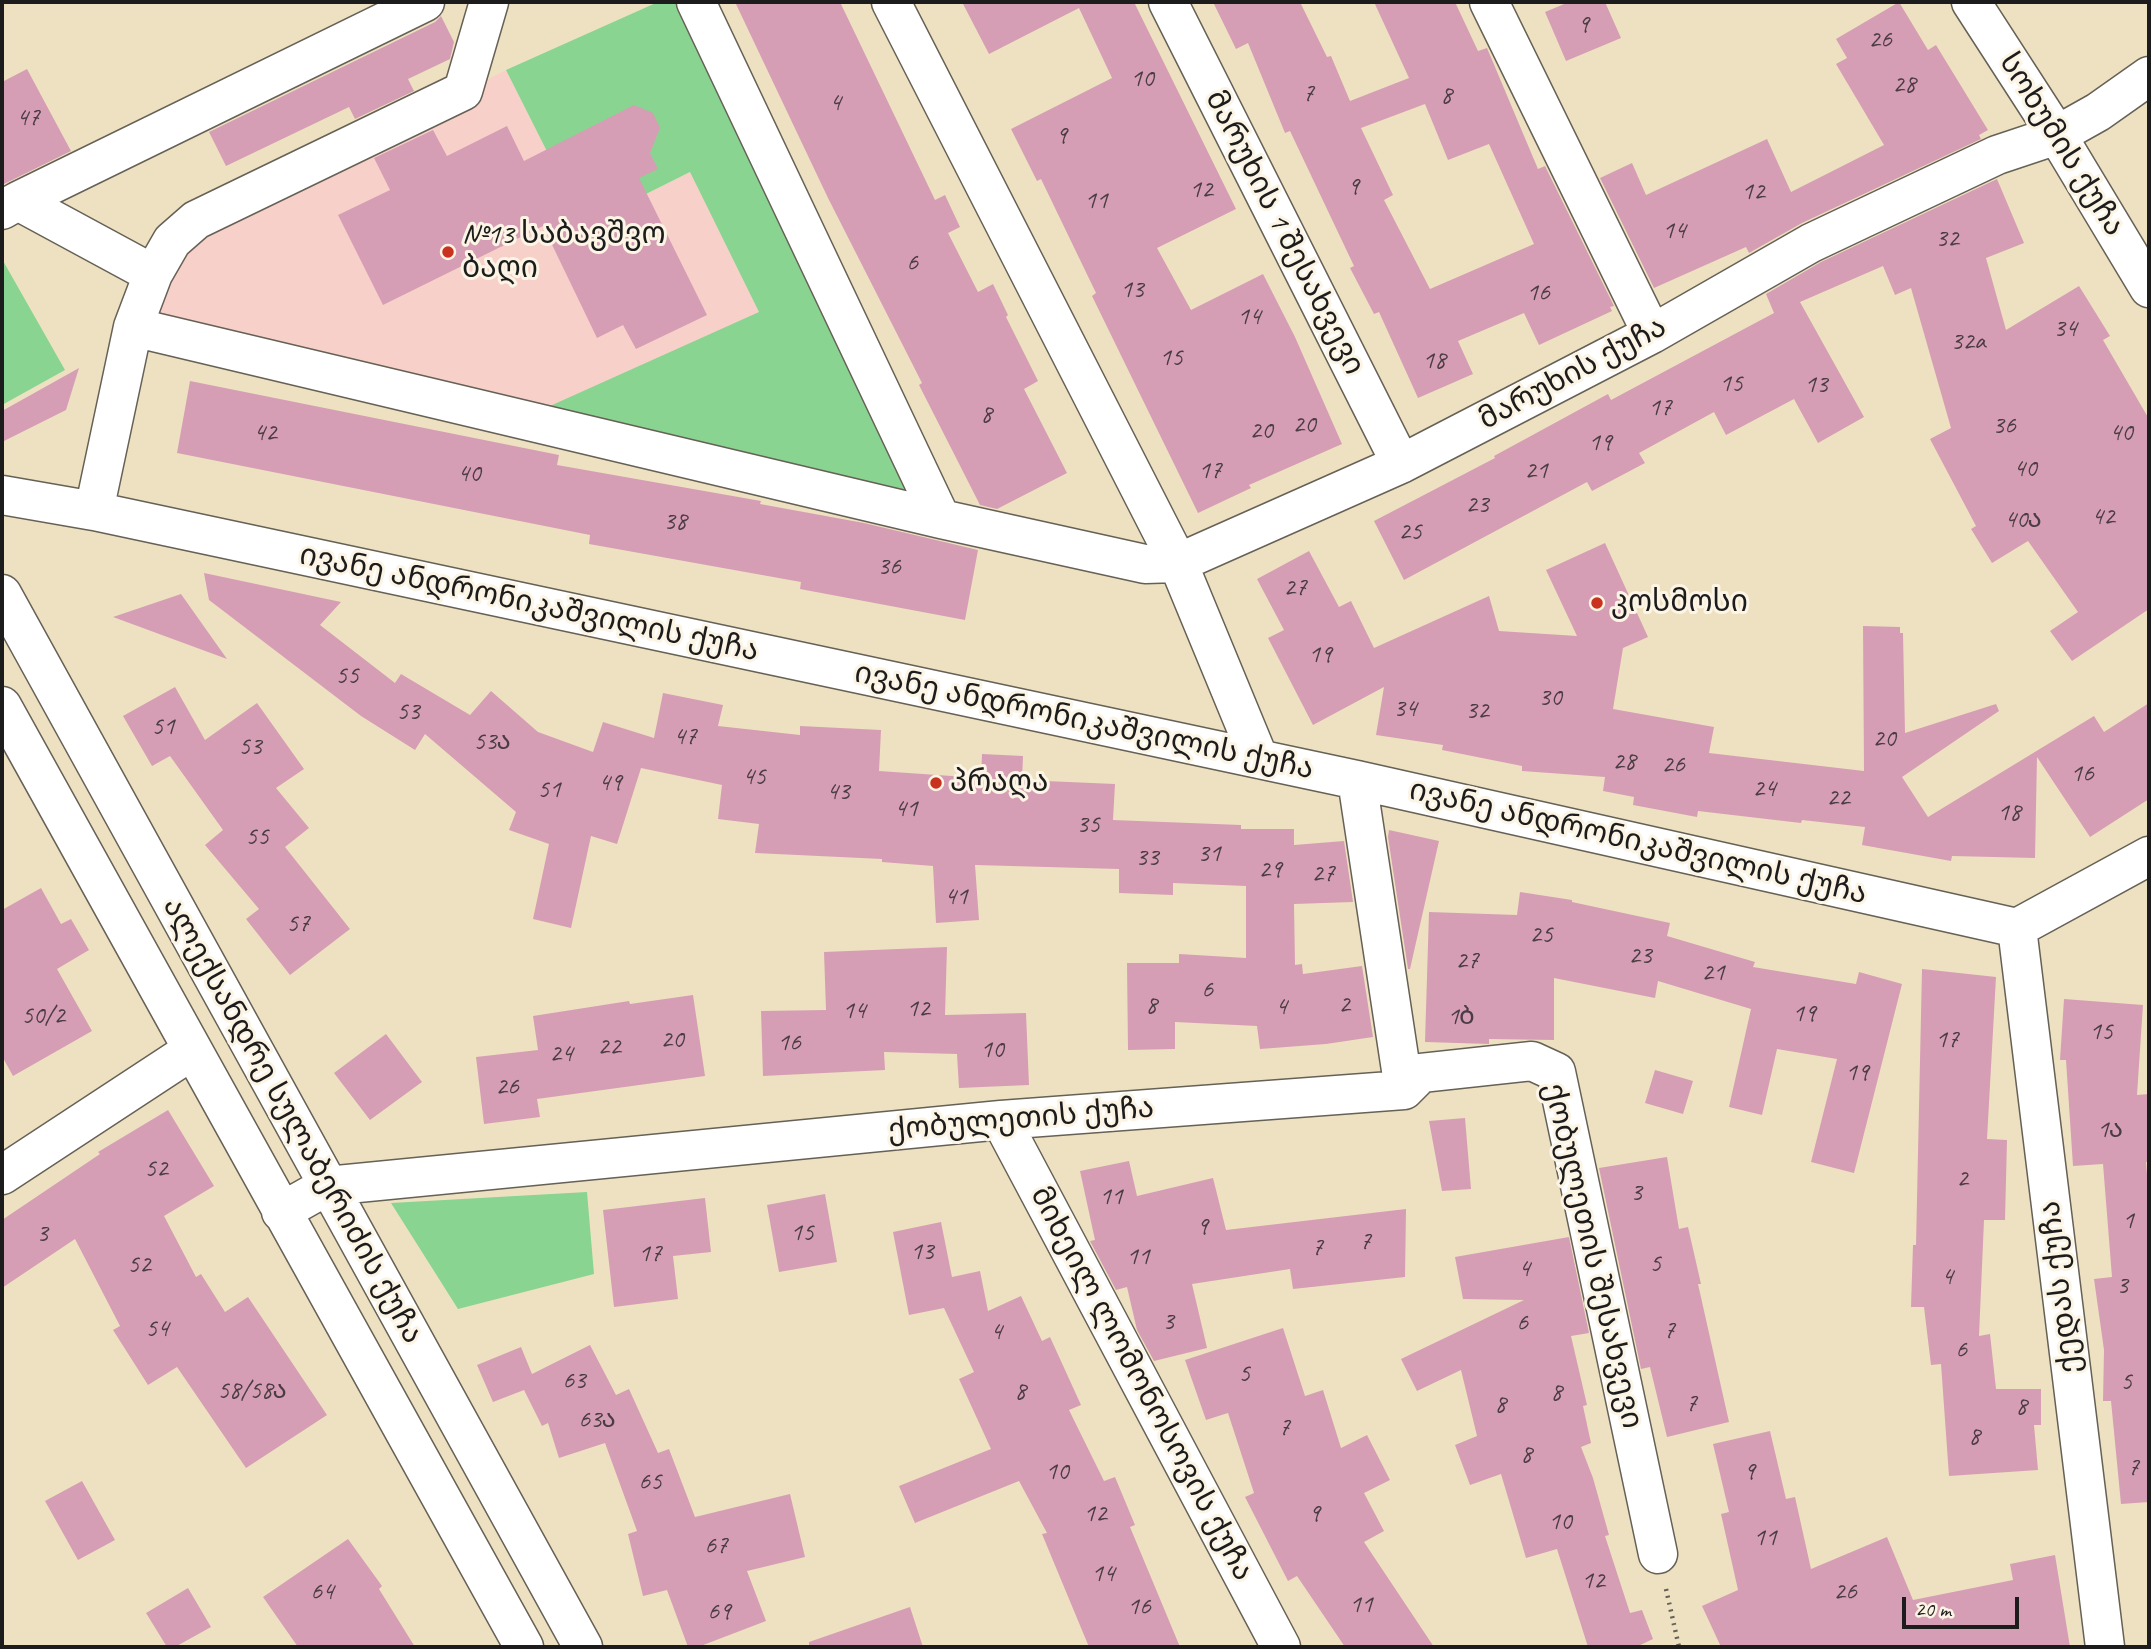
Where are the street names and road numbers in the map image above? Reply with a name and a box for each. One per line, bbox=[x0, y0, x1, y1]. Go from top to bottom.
street label: სოხუმის ქუჩა bbox=[1990, 47, 2132, 243]
street label: მარუხის 1 შესახვევი bbox=[1197, 85, 1371, 381]
street label: მარუხის ქუჩა bbox=[1473, 310, 1673, 438]
street label: ივანე ანდრონიკაშვილის ქუჩა bbox=[296, 538, 762, 670]
street label: ივანე ანდრონიკაშვილის ქუჩა bbox=[851, 656, 1317, 788]
street label: ივანე ანდრონიკაშვილის ქუჩა bbox=[1406, 773, 1870, 913]
street label: ალექსანდრე სულაბერიძის ქუჩა bbox=[154, 892, 430, 1350]
street label: ქობულეთის შესახვევი bbox=[1535, 1080, 1649, 1432]
street label: ქობულეთის ქუჩა bbox=[886, 1090, 1156, 1150]
street label: მიხეილ ლომონოსოვის ქუჩა bbox=[1022, 1181, 1260, 1587]
street label: ქედას ქუჩა bbox=[2033, 1199, 2089, 1375]

